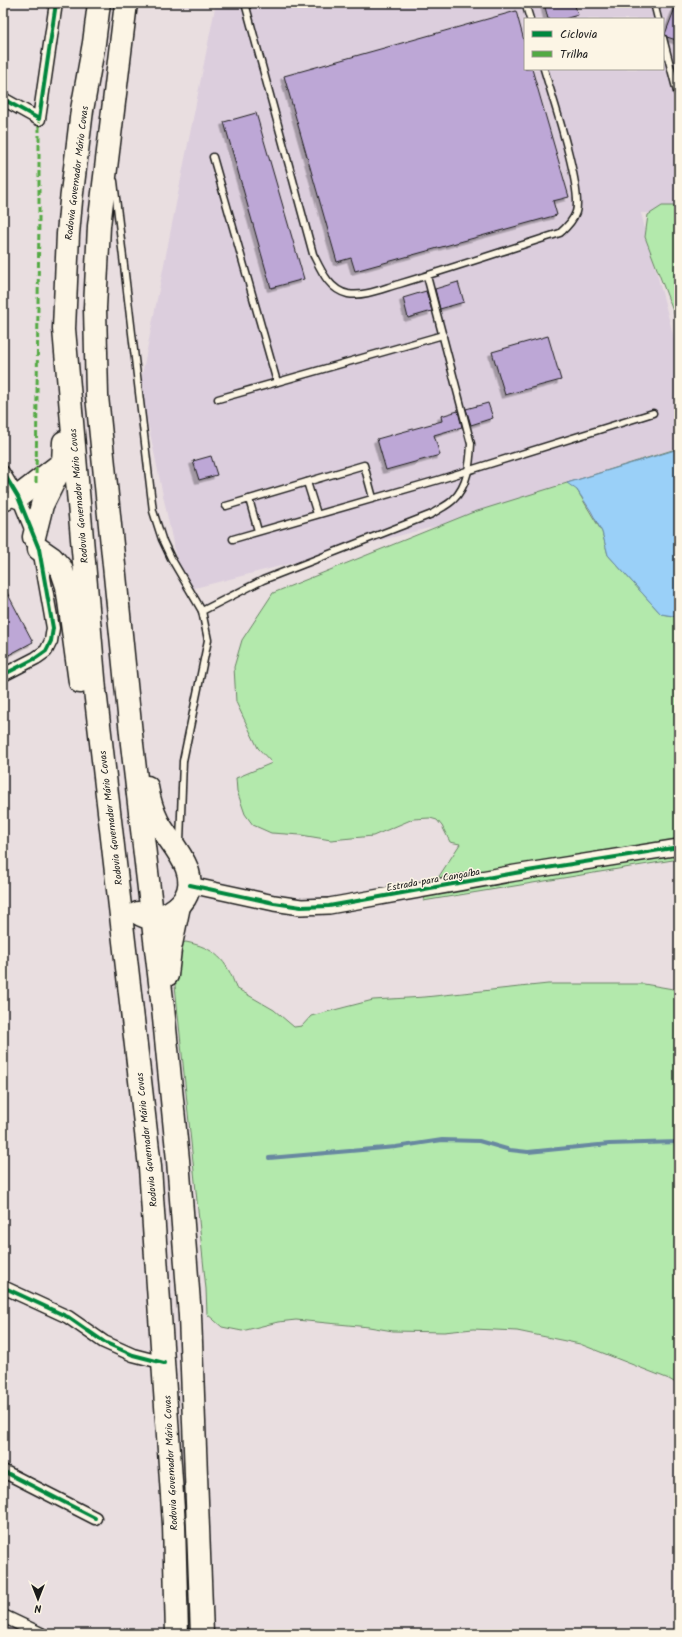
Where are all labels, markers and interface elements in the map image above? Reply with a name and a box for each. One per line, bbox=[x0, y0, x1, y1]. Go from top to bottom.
legend bbox=[524, 18, 664, 70]
text: Ciclovia bbox=[560, 25, 598, 44]
text: Trilha bbox=[560, 45, 589, 64]
street label: Rodovia Governador Mário Covas bbox=[61, 104, 93, 241]
street label: Rodovia Governador Mário Covas bbox=[65, 427, 93, 564]
street label: Rodovia Governador Mário Covas bbox=[95, 749, 127, 886]
street label: Estrada para Cangaíba bbox=[385, 864, 482, 896]
street label: Rodovia Governador Mário Covas bbox=[132, 1071, 162, 1208]
street label: Rodovia Governador Mário Covas bbox=[159, 1394, 183, 1531]
north arrow bbox=[18, 1579, 58, 1619]
text: N bbox=[34, 1599, 41, 1617]

